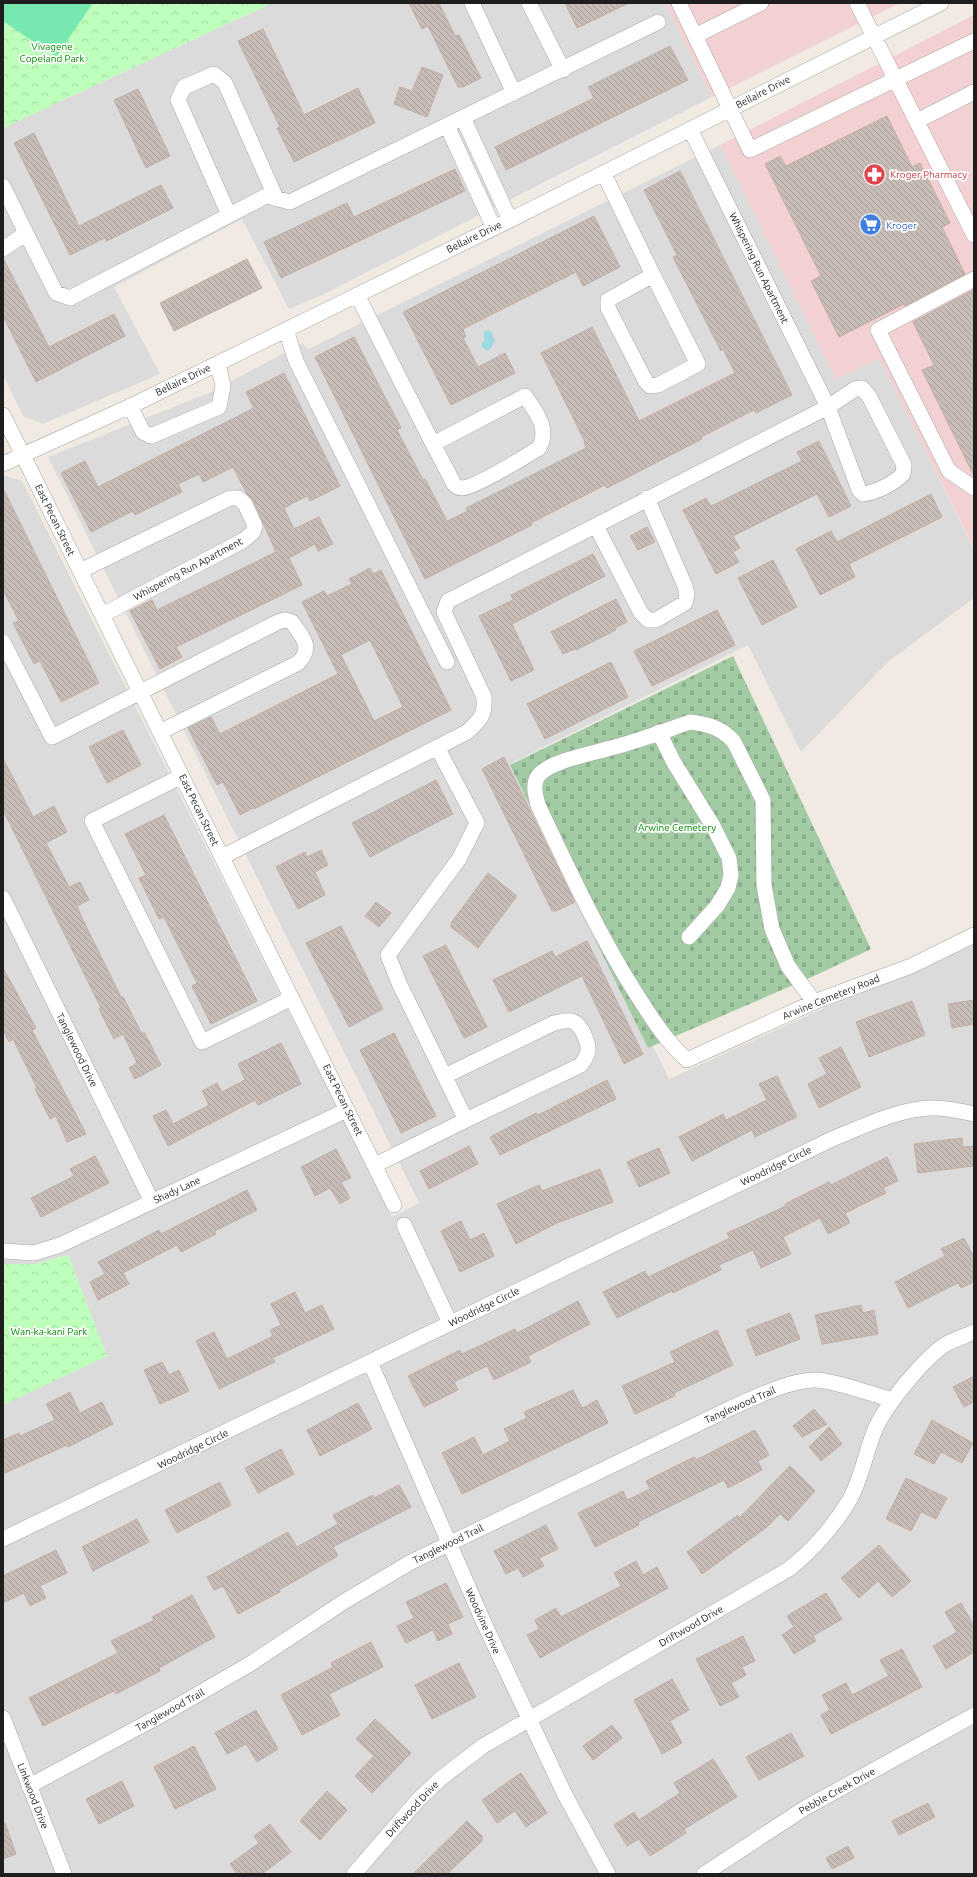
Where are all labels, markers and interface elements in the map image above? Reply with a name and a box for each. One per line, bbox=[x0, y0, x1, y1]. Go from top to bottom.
park label: Vivagene Copeland Park bbox=[20, 41, 84, 64]
street label: Bellaire Drive bbox=[734, 73, 792, 111]
pharmacy icon: Kroger Pharmacy bbox=[861, 161, 887, 187]
place label: Kroger Pharmacy bbox=[890, 169, 967, 180]
street label: Whispering Run Apartment bbox=[727, 211, 791, 325]
supermarket icon: Kroger bbox=[858, 212, 884, 238]
street label: Bellaire Drive bbox=[445, 219, 503, 255]
place label: Kroger bbox=[886, 220, 917, 231]
street label: Bellaire Drive bbox=[154, 362, 212, 398]
street label: East Pecan Street bbox=[33, 482, 77, 558]
street label: Whispering Run Apartment bbox=[132, 535, 245, 602]
street label: East Pecan Street bbox=[177, 772, 221, 848]
park label: Arwine Cemetery bbox=[638, 822, 716, 833]
street label: Arwine Cemetery Road bbox=[781, 972, 881, 1022]
street label: Tanglewood Drive bbox=[54, 1011, 100, 1089]
street label: East Pecan Street bbox=[321, 1062, 365, 1138]
street label: Woodridge Circle bbox=[739, 1144, 813, 1188]
street label: Shady Lane bbox=[152, 1174, 202, 1206]
street label: Woodridge Circle bbox=[447, 1285, 521, 1329]
park label: Wan-ka-kani Park bbox=[11, 1326, 87, 1337]
street label: Tanglewood Trail bbox=[703, 1384, 778, 1426]
street label: Woodridge Circle bbox=[156, 1427, 230, 1471]
street label: Tanglewood Trail bbox=[411, 1522, 485, 1566]
street label: Woodvine Drive bbox=[464, 1586, 502, 1656]
street label: Driftwood Drive bbox=[657, 1603, 725, 1649]
street label: Tanglewood Trail bbox=[134, 1686, 207, 1733]
street label: Linkwood Drive bbox=[15, 1762, 51, 1830]
street label: Pebble Creek Drive bbox=[797, 1765, 877, 1817]
street label: Driftwood Drive bbox=[383, 1779, 441, 1839]

